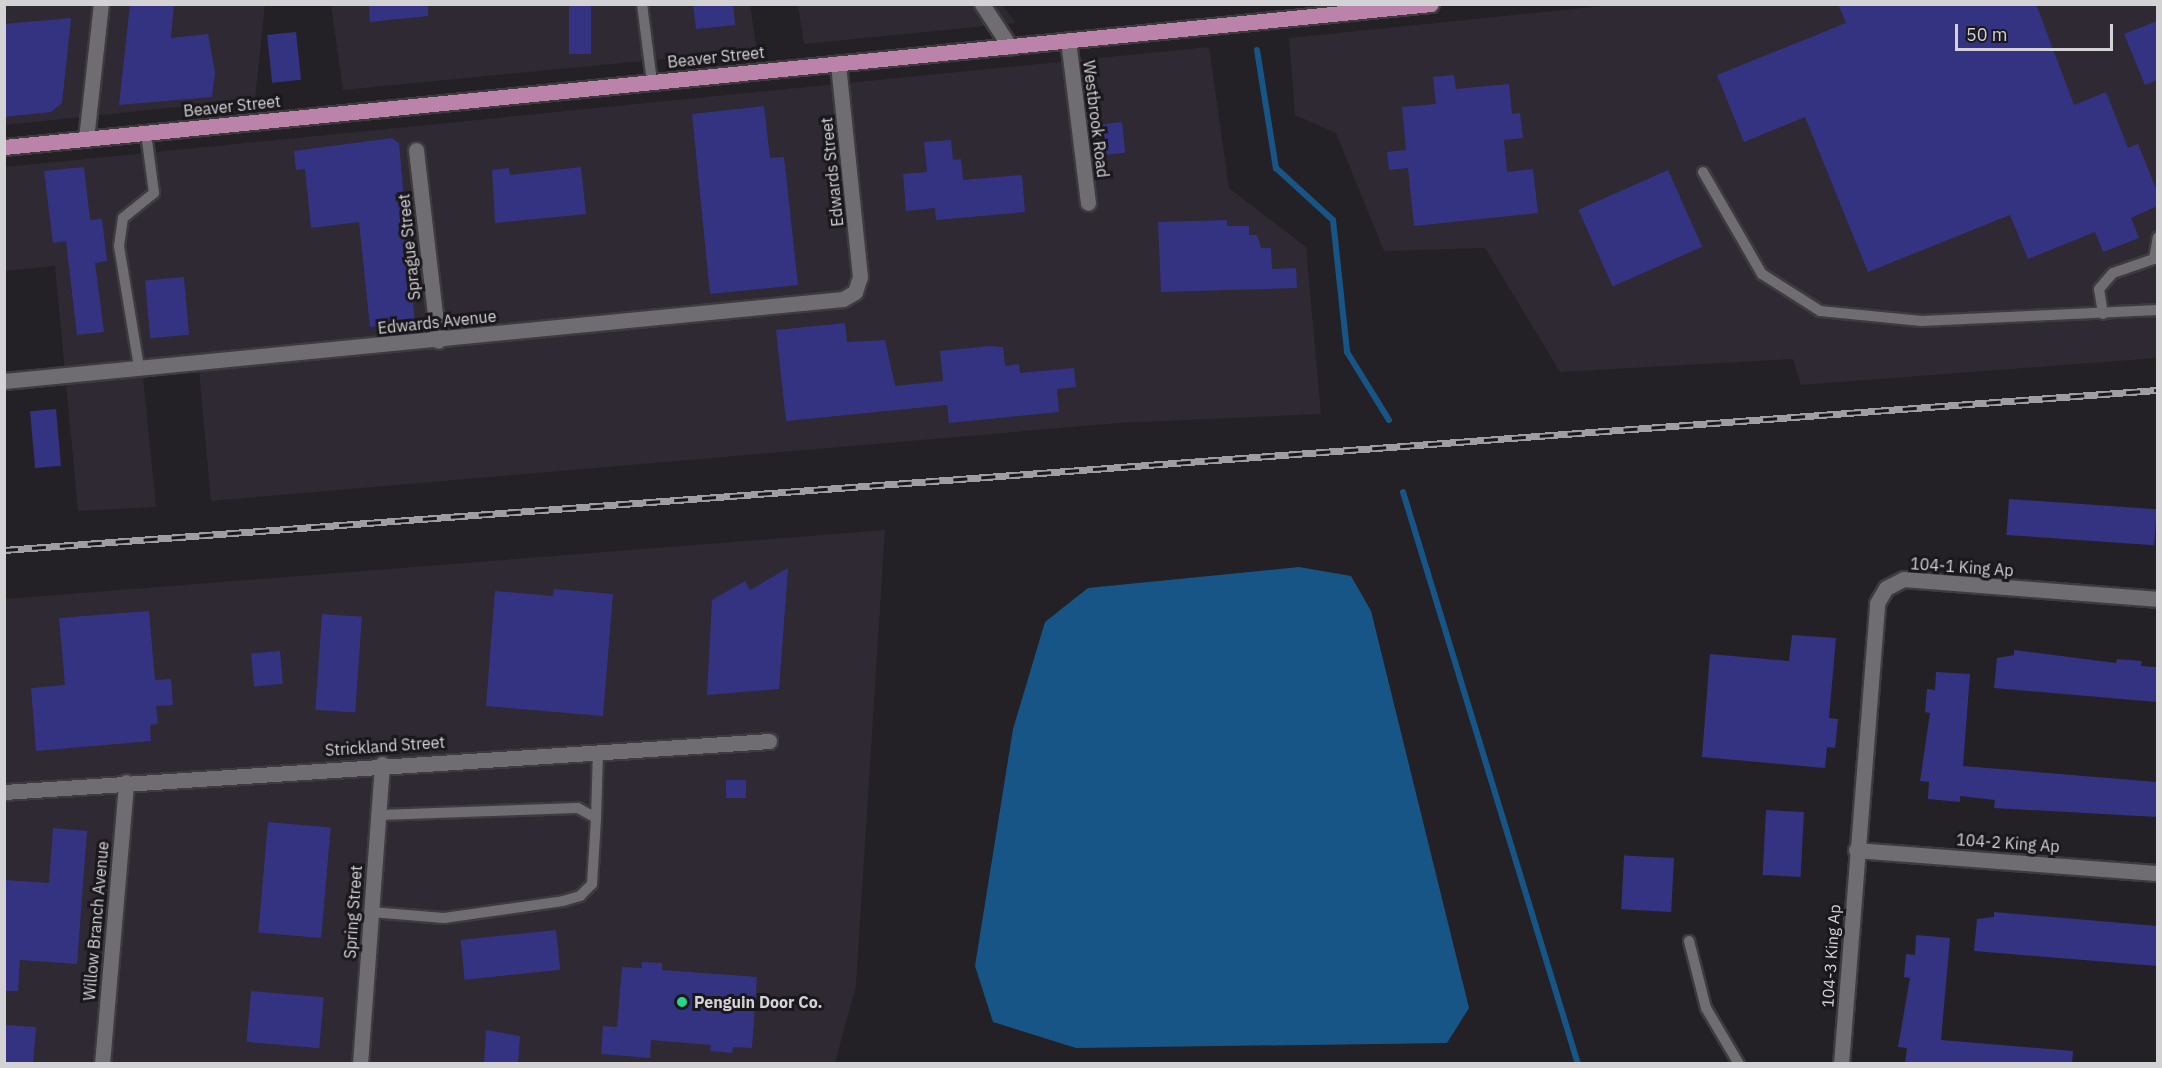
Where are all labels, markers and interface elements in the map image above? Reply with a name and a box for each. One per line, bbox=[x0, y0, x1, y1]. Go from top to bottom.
scale bar bbox=[1958, 12, 2116, 50]
text: 50 m bbox=[1966, 23, 2008, 46]
street label: Beaver Street bbox=[666, 42, 766, 72]
street label: Westbrook Road bbox=[1079, 59, 1113, 179]
street label: Beaver Street bbox=[182, 91, 282, 121]
street label: Edwards Street bbox=[817, 116, 847, 228]
street label: Sprague Street bbox=[394, 193, 424, 301]
street label: Edwards Avenue bbox=[377, 306, 497, 338]
street label: 104-1 King Ap bbox=[1910, 554, 2014, 580]
street label: Strickland Street bbox=[324, 732, 446, 760]
street label: 104-2 King Ap bbox=[1956, 830, 2060, 856]
street label: Willow Branch Avenue bbox=[79, 840, 113, 1002]
street label: Spring Street bbox=[340, 865, 366, 959]
street label: 104-3 King Ap bbox=[1818, 904, 1844, 1008]
place label: Penguin Door Co. bbox=[694, 992, 822, 1012]
marker: Penguin Door Co. bbox=[675, 995, 689, 1009]

